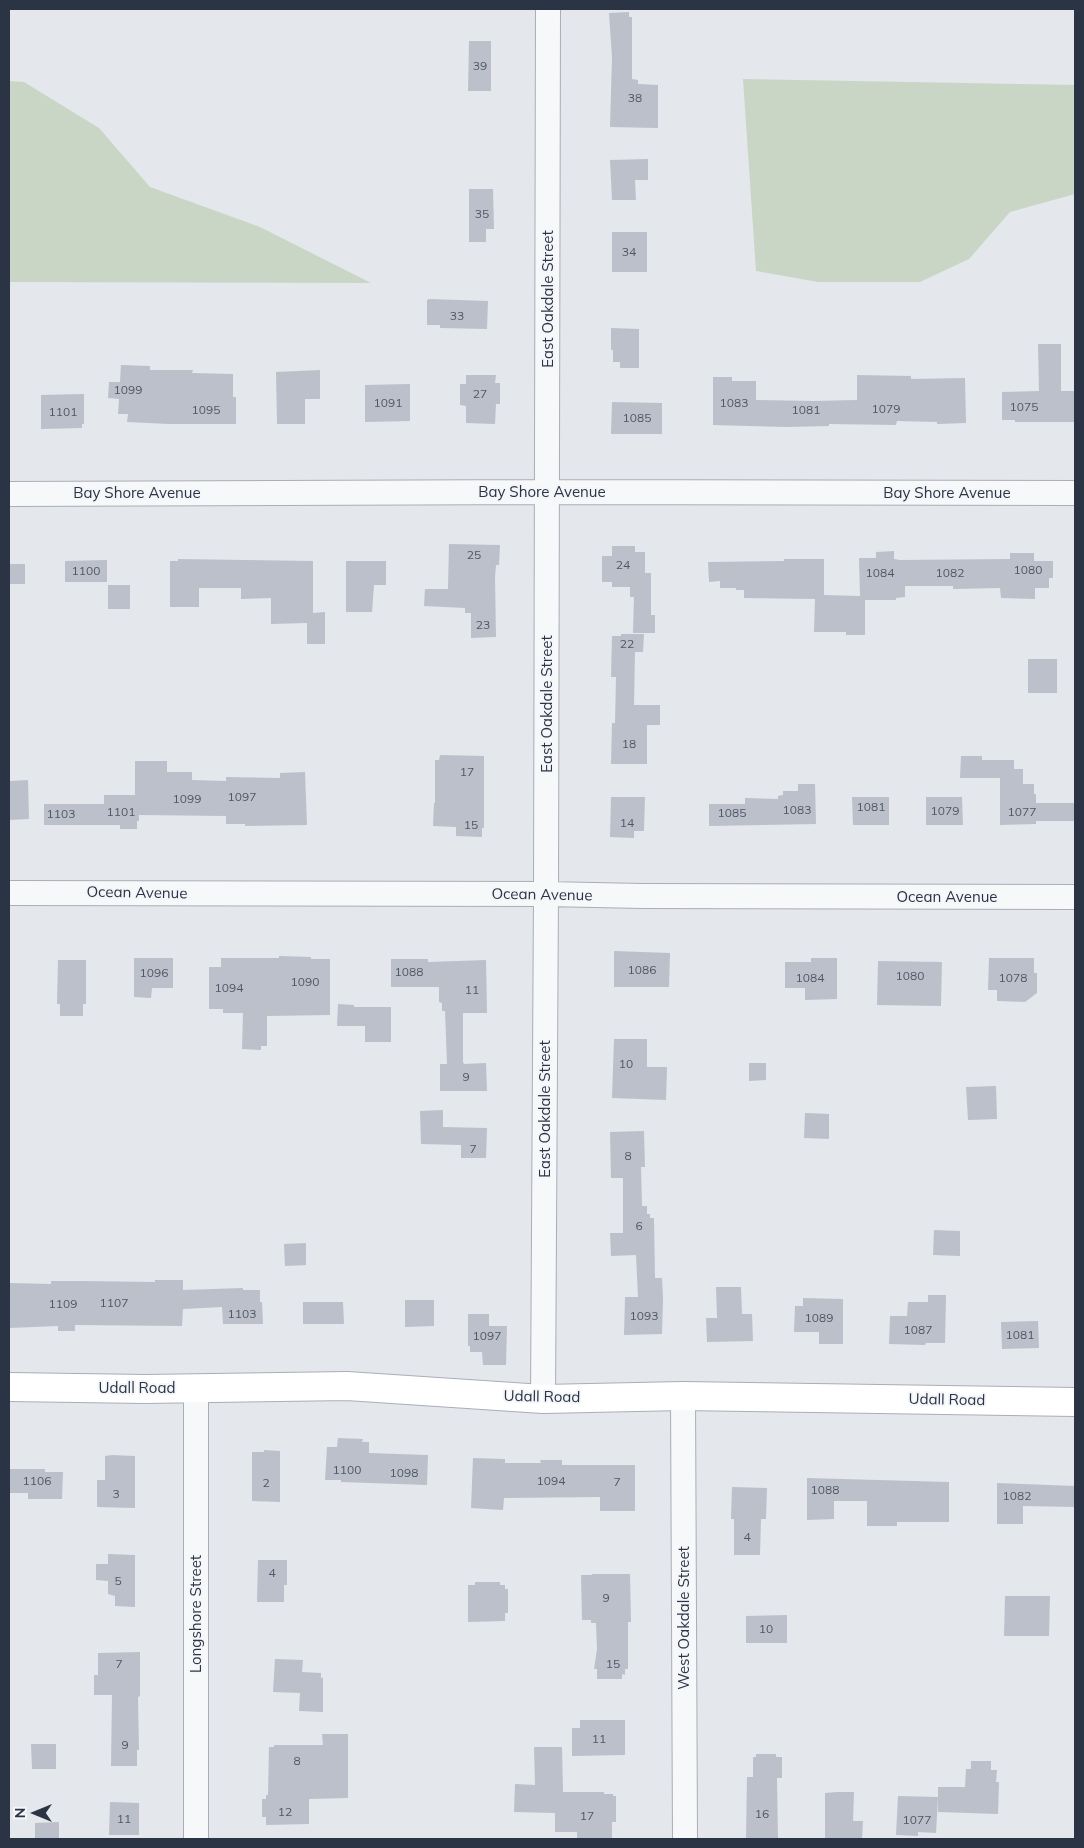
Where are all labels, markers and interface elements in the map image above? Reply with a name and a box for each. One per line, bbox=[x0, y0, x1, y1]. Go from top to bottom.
house number: 39 bbox=[473, 59, 487, 73]
house number: 38 bbox=[628, 91, 642, 105]
house number: 35 bbox=[475, 207, 489, 221]
street label: East Oakdale Street bbox=[539, 230, 557, 368]
house number: 34 bbox=[622, 245, 636, 259]
house number: 33 bbox=[450, 309, 464, 323]
house number: 1099 bbox=[114, 383, 142, 397]
house number: 27 bbox=[473, 387, 487, 401]
house number: 1091 bbox=[374, 396, 402, 410]
house number: 1083 bbox=[720, 396, 748, 410]
house number: 1075 bbox=[1010, 400, 1038, 414]
house number: 1079 bbox=[872, 402, 900, 416]
house number: 1095 bbox=[192, 403, 220, 417]
house number: 1081 bbox=[792, 403, 820, 417]
house number: 1101 bbox=[49, 405, 77, 419]
house number: 1085 bbox=[623, 411, 651, 425]
street label: Bay Shore Avenue bbox=[478, 483, 606, 501]
street label: Bay Shore Avenue bbox=[73, 484, 201, 502]
street label: Bay Shore Avenue bbox=[883, 484, 1011, 502]
house number: 25 bbox=[467, 548, 481, 562]
house number: 24 bbox=[616, 558, 630, 572]
house number: 1080 bbox=[1014, 563, 1042, 577]
house number: 1100 bbox=[72, 564, 100, 578]
house number: 1084 bbox=[866, 566, 894, 580]
house number: 1082 bbox=[936, 566, 964, 580]
house number: 23 bbox=[476, 618, 490, 632]
street label: East Oakdale Street bbox=[538, 635, 556, 773]
house number: 22 bbox=[620, 637, 634, 651]
house number: 18 bbox=[622, 737, 636, 751]
house number: 17 bbox=[460, 765, 474, 779]
house number: 1097 bbox=[228, 790, 256, 804]
house number: 1099 bbox=[173, 792, 201, 806]
house number: 1081 bbox=[857, 800, 885, 814]
house number: 1083 bbox=[783, 803, 811, 817]
house number: 1079 bbox=[931, 804, 959, 818]
house number: 1101 bbox=[107, 805, 135, 819]
house number: 1077 bbox=[1008, 805, 1036, 819]
house number: 1085 bbox=[718, 806, 746, 820]
house number: 1103 bbox=[47, 807, 75, 821]
house number: 14 bbox=[620, 816, 634, 830]
house number: 15 bbox=[464, 818, 478, 832]
street label: Ocean Avenue bbox=[86, 883, 188, 903]
street label: Ocean Avenue bbox=[491, 885, 593, 905]
street label: Ocean Avenue bbox=[897, 888, 997, 906]
house number: 1086 bbox=[628, 963, 656, 977]
house number: 1088 bbox=[395, 965, 423, 979]
house number: 1096 bbox=[140, 966, 168, 980]
house number: 1080 bbox=[896, 969, 924, 983]
house number: 1084 bbox=[796, 971, 824, 985]
house number: 1078 bbox=[999, 971, 1027, 985]
house number: 1090 bbox=[291, 975, 319, 989]
house number: 1094 bbox=[215, 981, 243, 995]
house number: 11 bbox=[465, 983, 479, 997]
street label: East Oakdale Street bbox=[536, 1040, 554, 1178]
house number: 10 bbox=[619, 1057, 633, 1071]
house number: 9 bbox=[462, 1070, 470, 1084]
house number: 7 bbox=[469, 1142, 477, 1156]
house number: 8 bbox=[624, 1149, 632, 1163]
house number: 6 bbox=[635, 1219, 643, 1233]
house number: 1107 bbox=[100, 1296, 128, 1310]
house number: 1109 bbox=[49, 1297, 77, 1311]
house number: 1103 bbox=[228, 1307, 256, 1321]
house number: 1093 bbox=[630, 1309, 658, 1323]
house number: 1089 bbox=[805, 1311, 833, 1325]
house number: 1087 bbox=[904, 1323, 932, 1337]
house number: 1081 bbox=[1006, 1328, 1034, 1342]
house number: 1097 bbox=[473, 1329, 501, 1343]
street label: Udall Road bbox=[99, 1379, 175, 1397]
street label: Udall Road bbox=[503, 1387, 581, 1407]
street label: Udall Road bbox=[908, 1390, 986, 1410]
house number: 1100 bbox=[333, 1463, 361, 1477]
house number: 1098 bbox=[390, 1466, 418, 1480]
house number: 1106 bbox=[23, 1474, 51, 1488]
house number: 1094 bbox=[537, 1474, 565, 1488]
house number: 7 bbox=[613, 1475, 621, 1489]
house number: 2 bbox=[262, 1476, 270, 1490]
house number: 1088 bbox=[811, 1483, 839, 1497]
house number: 3 bbox=[112, 1487, 120, 1501]
house number: 1082 bbox=[1003, 1489, 1031, 1503]
house number: 4 bbox=[743, 1530, 751, 1544]
street label: West Oakdale Street bbox=[675, 1546, 693, 1690]
street label: Longshore Street bbox=[187, 1555, 205, 1673]
house number: 4 bbox=[268, 1566, 276, 1580]
house number: 5 bbox=[114, 1574, 122, 1588]
house number: 9 bbox=[602, 1591, 610, 1605]
house number: 10 bbox=[759, 1622, 773, 1636]
house number: 7 bbox=[115, 1657, 123, 1671]
house number: 15 bbox=[606, 1657, 620, 1671]
house number: 11 bbox=[592, 1732, 606, 1746]
house number: 9 bbox=[121, 1738, 129, 1752]
house number: 8 bbox=[293, 1754, 301, 1768]
north arrow bbox=[10, 1788, 60, 1838]
house number: 12 bbox=[278, 1805, 292, 1819]
house number: 16 bbox=[755, 1807, 769, 1821]
text: N bbox=[11, 1808, 29, 1818]
house number: 17 bbox=[580, 1809, 594, 1823]
house number: 11 bbox=[117, 1812, 131, 1826]
house number: 1077 bbox=[903, 1813, 931, 1827]

